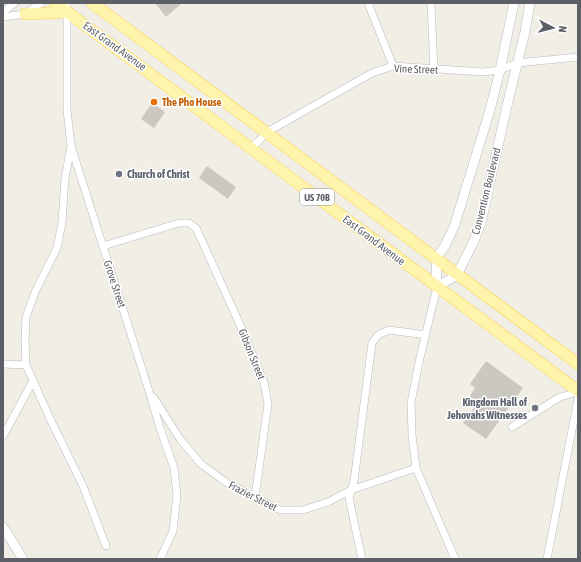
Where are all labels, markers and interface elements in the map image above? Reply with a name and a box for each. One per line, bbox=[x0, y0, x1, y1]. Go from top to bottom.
north arrow bbox=[533, 8, 573, 48]
street label: East Grand Avenue bbox=[81, 19, 149, 73]
text: N bbox=[557, 25, 569, 33]
street label: Vine Street bbox=[394, 62, 438, 76]
place label: The Pho House bbox=[162, 96, 222, 108]
marker: The Pho House bbox=[149, 97, 159, 107]
street label: Convention Boulevard bbox=[469, 146, 503, 236]
place label: Church of Christ bbox=[127, 168, 190, 180]
marker: Church of Christ bbox=[114, 169, 124, 179]
road number: US 70B bbox=[300, 189, 334, 205]
street label: East Grand Avenue bbox=[341, 213, 407, 267]
street label: Grove Street bbox=[102, 259, 128, 309]
street label: Gibson Street bbox=[236, 327, 268, 381]
place label: Kingdom Hall of Jehovahs Witnesses bbox=[446, 396, 528, 421]
marker: Kingdom Hall of Jehovahs Witnesses bbox=[530, 403, 540, 413]
street label: Frazier Street bbox=[227, 479, 279, 513]

